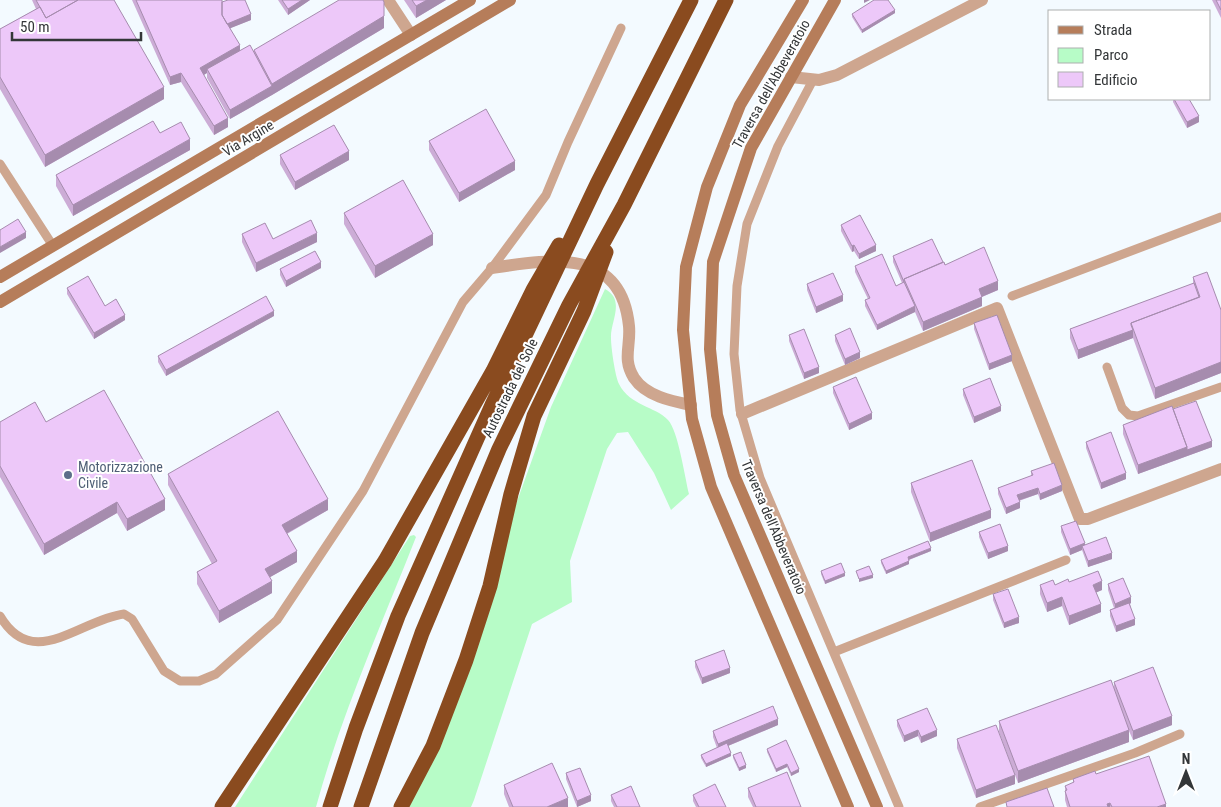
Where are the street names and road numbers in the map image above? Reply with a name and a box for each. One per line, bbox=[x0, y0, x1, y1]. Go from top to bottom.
street label: Traversa dell'Abbeveratoio bbox=[729, 17, 813, 151]
street label: Via Argine bbox=[220, 116, 277, 159]
street label: Autostrada del Sole bbox=[479, 336, 541, 440]
street label: Traversa dell'Abbeveratoio bbox=[738, 457, 810, 597]

